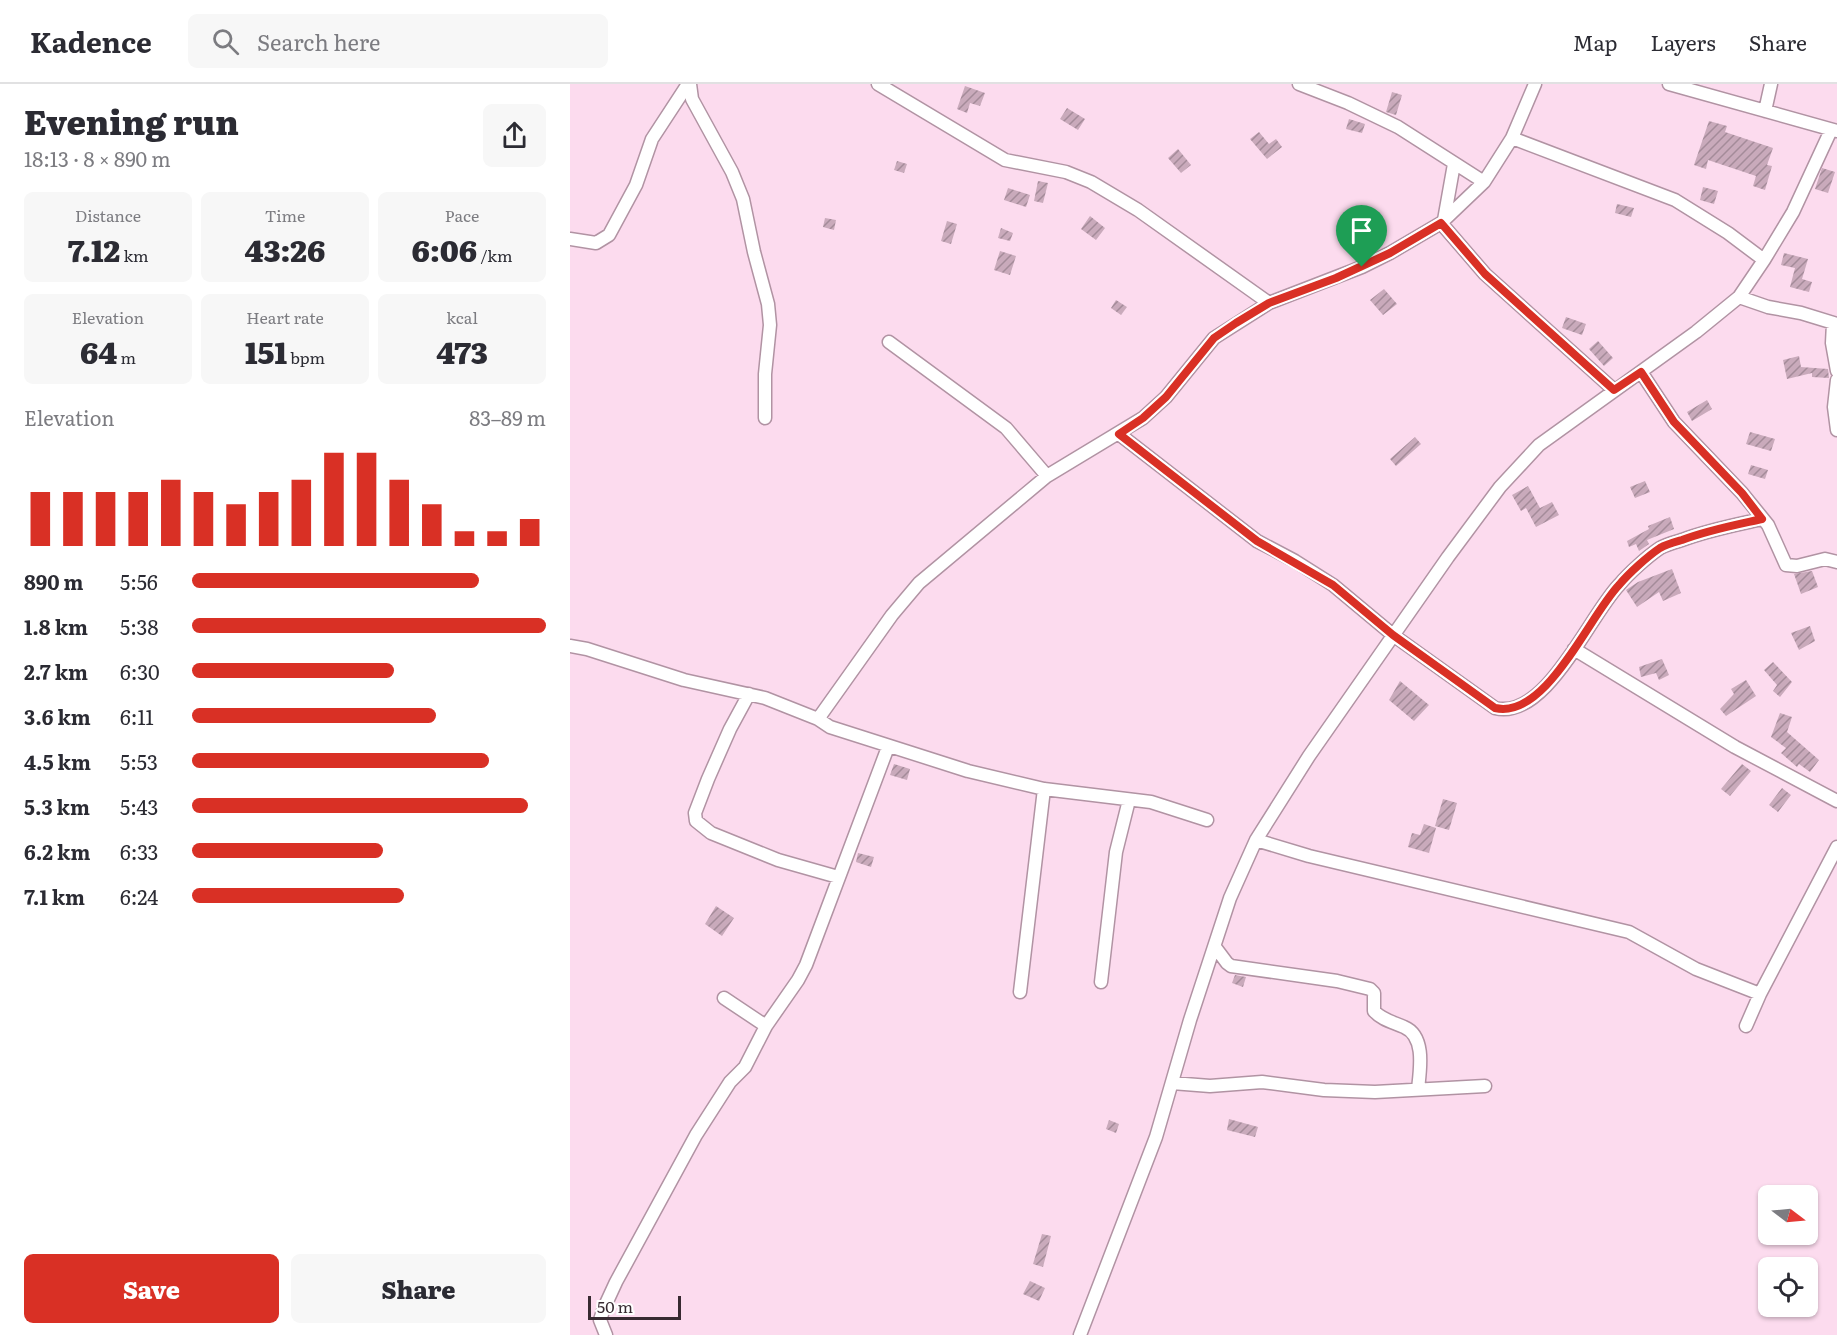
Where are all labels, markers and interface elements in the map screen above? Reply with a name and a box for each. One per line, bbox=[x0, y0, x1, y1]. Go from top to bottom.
search box bbox=[188, 14, 608, 68]
text: Kadence bbox=[30, 20, 152, 62]
icon: search bbox=[209, 25, 242, 58]
text: Search here bbox=[257, 25, 380, 58]
text: Map bbox=[1573, 26, 1618, 57]
text: Layers bbox=[1651, 26, 1716, 57]
text: Share bbox=[1749, 26, 1807, 57]
text: Evening run bbox=[24, 96, 239, 145]
button: share bbox=[483, 104, 546, 167]
text: 18:13 · 8 × 890 m bbox=[24, 143, 171, 173]
text: Distance bbox=[75, 203, 141, 227]
text: Time bbox=[265, 203, 305, 227]
text: Pace bbox=[445, 203, 479, 227]
pin bbox=[1336, 205, 1387, 267]
icon: arrive bbox=[1345, 214, 1378, 247]
text: 7.12 bbox=[67, 227, 120, 271]
text: 43:26 bbox=[245, 227, 325, 271]
text: 6:06 bbox=[412, 227, 477, 271]
text: km bbox=[120, 243, 149, 267]
text: /km bbox=[477, 243, 512, 267]
text: Elevation bbox=[72, 305, 144, 329]
text: Heart rate bbox=[246, 305, 324, 329]
text: kcal bbox=[446, 305, 478, 329]
text: 64 bbox=[80, 329, 117, 373]
text: 151 bbox=[245, 329, 287, 373]
text: 473 bbox=[436, 329, 488, 373]
text: m bbox=[117, 345, 136, 369]
text: bpm bbox=[287, 345, 325, 369]
text: Elevation bbox=[24, 402, 114, 432]
text: 83–89 m bbox=[469, 402, 546, 432]
text: 890 m bbox=[24, 566, 83, 596]
text: 5:56 bbox=[120, 566, 158, 596]
text: 1.8 km bbox=[24, 611, 88, 641]
text: 5:38 bbox=[120, 611, 158, 641]
text: 2.7 km bbox=[24, 656, 88, 686]
text: 6:30 bbox=[120, 656, 160, 686]
text: 3.6 km bbox=[24, 701, 91, 731]
text: 6:11 bbox=[120, 701, 154, 731]
text: 4.5 km bbox=[24, 746, 91, 776]
text: 5:53 bbox=[120, 746, 158, 776]
text: 5.3 km bbox=[24, 791, 90, 821]
text: 5:43 bbox=[120, 791, 158, 821]
text: 6.2 km bbox=[24, 836, 90, 866]
text: 6:33 bbox=[120, 836, 158, 866]
text: 7.1 km bbox=[24, 881, 85, 911]
text: 6:24 bbox=[120, 881, 158, 911]
north arrow bbox=[1758, 1185, 1818, 1245]
map controls bbox=[1758, 1185, 1818, 1317]
button: Save bbox=[24, 1254, 279, 1323]
button: Share bbox=[291, 1254, 546, 1323]
button: locate bbox=[1758, 1257, 1818, 1317]
scale bar bbox=[588, 1293, 681, 1320]
text: 50 m bbox=[597, 1294, 633, 1318]

